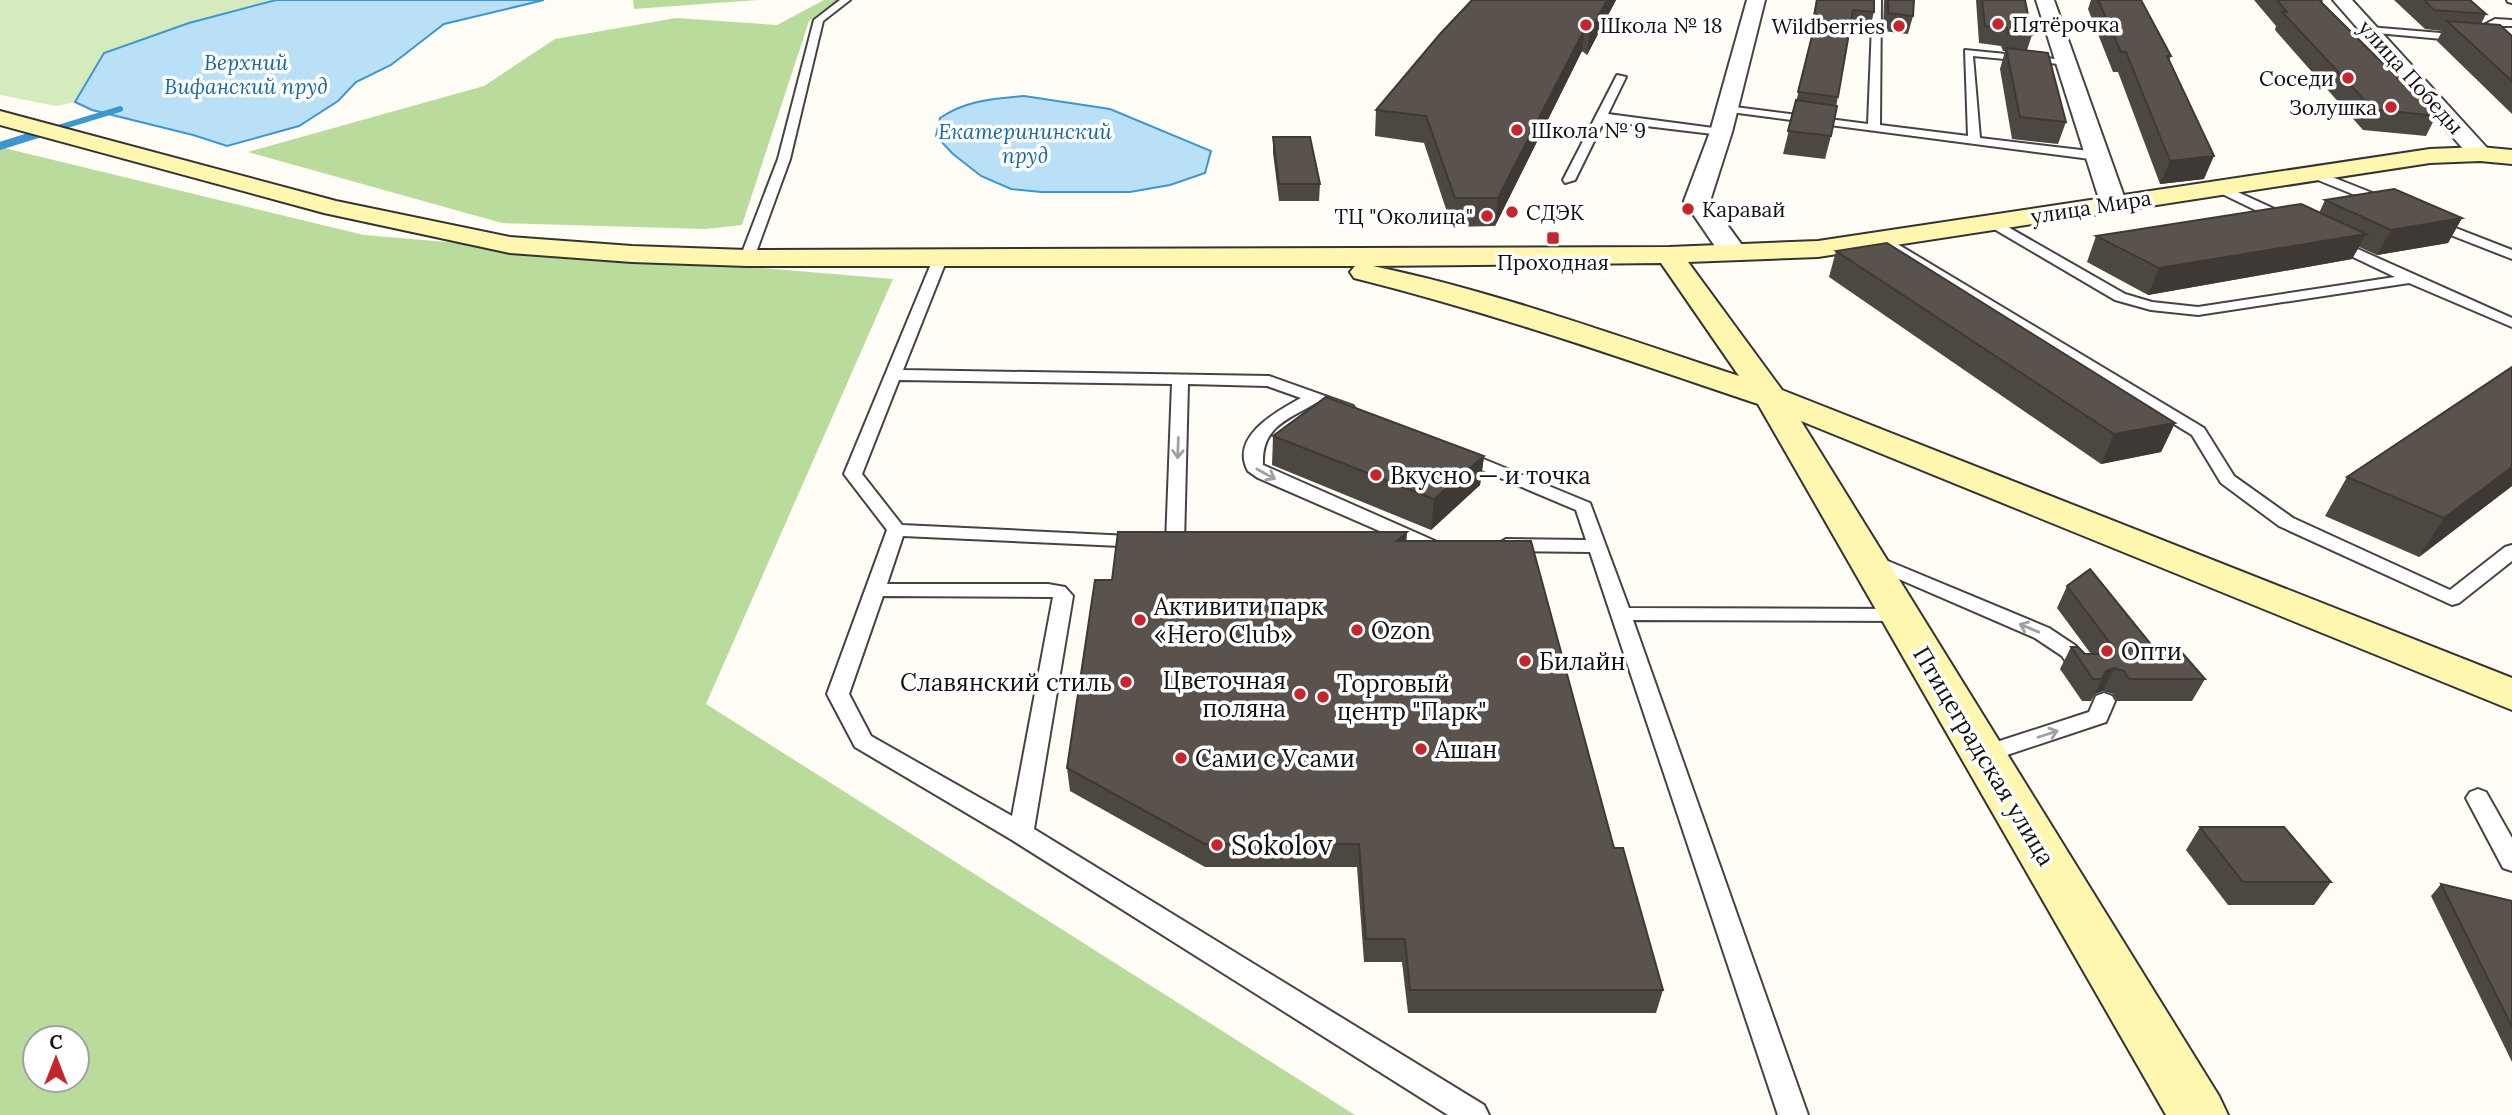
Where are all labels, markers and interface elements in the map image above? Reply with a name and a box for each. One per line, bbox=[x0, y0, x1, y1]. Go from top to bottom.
place label: Пятёрочка bbox=[2012, 11, 2120, 38]
place label: Школа № 18 bbox=[1600, 12, 1722, 39]
place label: Wildberries bbox=[1771, 13, 1885, 40]
street label: улица Победы bbox=[2353, 14, 2469, 140]
marker: Пятёрочка bbox=[1990, 16, 2006, 32]
marker: Школа № 18 bbox=[1578, 17, 1594, 33]
marker: Wildberries bbox=[1891, 18, 1907, 34]
water label: Верхний Вифанский пруд bbox=[164, 49, 328, 100]
place label: Соседи bbox=[2259, 65, 2334, 92]
marker: Соседи bbox=[2340, 70, 2356, 86]
place label: Золушка bbox=[2289, 94, 2377, 121]
marker: Золушка bbox=[2383, 99, 2399, 115]
place label: Школа № 9 bbox=[1531, 117, 1646, 144]
water label: Екатерининский пруд bbox=[938, 118, 1112, 169]
marker: Школа № 9 bbox=[1509, 122, 1525, 138]
street label: улица Мира bbox=[2029, 184, 2153, 230]
place label: Каравай bbox=[1702, 196, 1786, 223]
place label: СДЭК bbox=[1526, 199, 1585, 226]
marker: Каравай bbox=[1680, 201, 1696, 217]
place label: ТЦ "Околица" bbox=[1335, 203, 1473, 230]
marker: СДЭК bbox=[1504, 204, 1520, 220]
marker: ТЦ "Околица" bbox=[1479, 208, 1495, 224]
marker: Проходная bbox=[1545, 230, 1561, 246]
place label: Проходная bbox=[1497, 249, 1609, 276]
one-way arrow bbox=[1171, 436, 1184, 459]
place label: Вкусно — и точка bbox=[1390, 460, 1591, 491]
one-way arrow bbox=[1256, 467, 1276, 481]
marker: Вкусно — и точка bbox=[1368, 467, 1384, 483]
place label: Активити парк «Hero Club» bbox=[1153, 591, 1324, 650]
marker: Активити парк «Hero Club» bbox=[1132, 612, 1148, 628]
place label: Ozon bbox=[1371, 615, 1431, 646]
one-way arrow bbox=[2019, 621, 2040, 634]
marker: Ozon bbox=[1349, 622, 1365, 638]
place label: Опти bbox=[2121, 636, 2182, 667]
street label: Птицеградская улица bbox=[1906, 641, 2062, 871]
marker: Опти bbox=[2099, 643, 2115, 659]
place label: Билайн bbox=[1539, 646, 1626, 677]
marker: Билайн bbox=[1517, 653, 1533, 669]
place label: Цветочная поляна bbox=[1163, 665, 1286, 724]
place label: Славянский стиль bbox=[900, 667, 1112, 698]
place label: Торговый центр "Парк" bbox=[1337, 668, 1486, 727]
marker: Славянский стиль bbox=[1118, 674, 1134, 690]
marker: Цветочная поляна bbox=[1292, 686, 1308, 702]
marker: Торговый центр "Парк" bbox=[1315, 689, 1331, 705]
one-way arrow bbox=[2037, 727, 2059, 739]
place label: Ашан bbox=[1434, 734, 1497, 765]
marker: Ашан bbox=[1413, 741, 1429, 757]
place label: Сами с Усами bbox=[1195, 743, 1355, 774]
marker: Сами с Усами bbox=[1173, 750, 1189, 766]
place label: Sokolov bbox=[1231, 827, 1333, 863]
marker: Sokolov bbox=[1209, 837, 1225, 853]
north arrow bbox=[21, 1024, 91, 1094]
text: С bbox=[49, 1030, 63, 1054]

